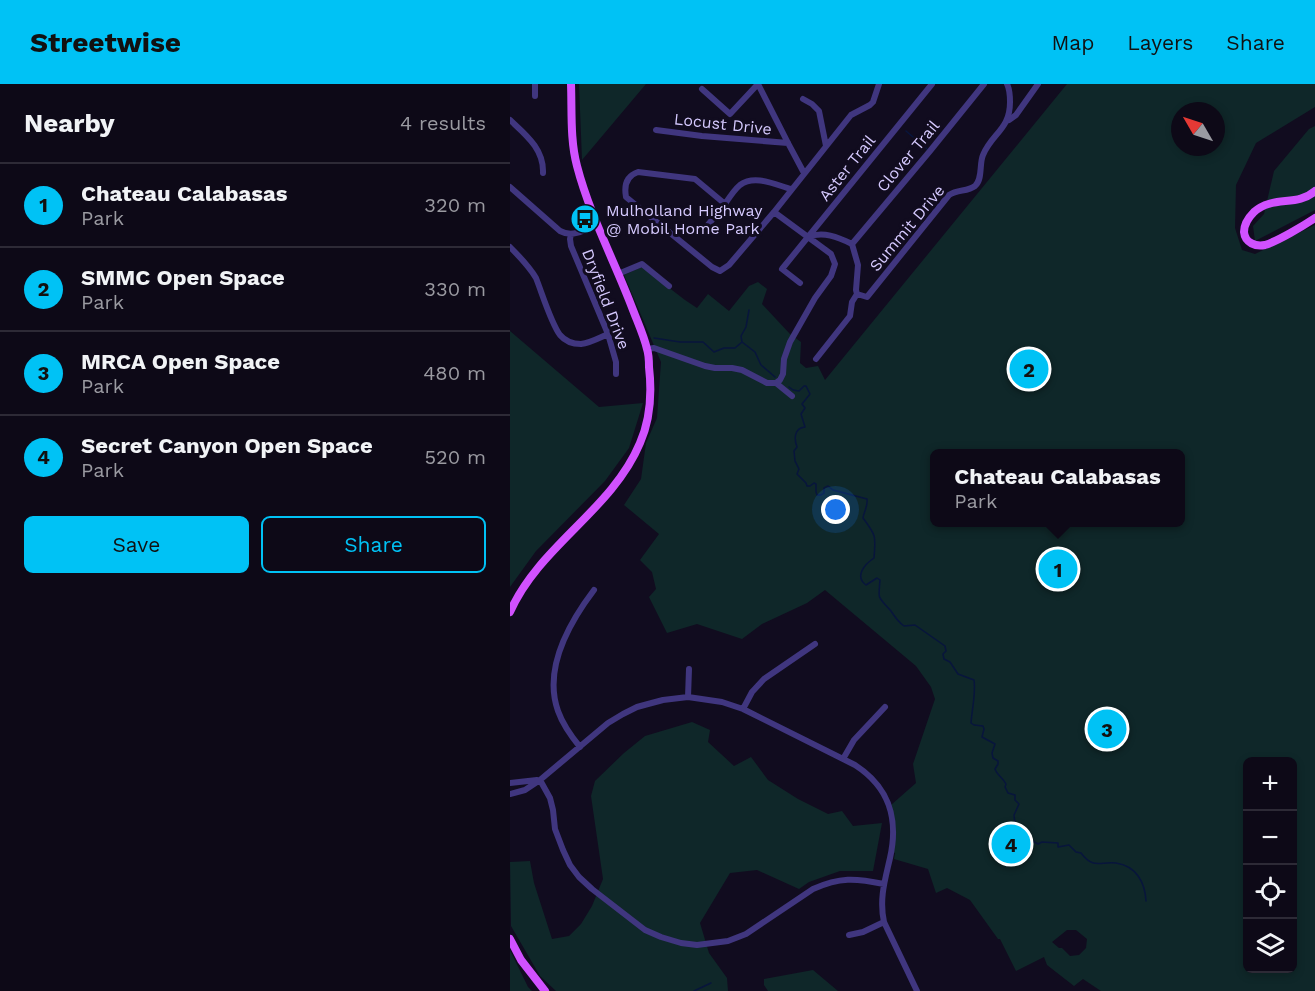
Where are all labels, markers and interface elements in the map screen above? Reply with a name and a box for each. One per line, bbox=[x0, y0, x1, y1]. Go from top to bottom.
text: Streetwise bbox=[30, 26, 181, 59]
text: Map bbox=[1051, 30, 1094, 55]
text: Layers bbox=[1127, 30, 1193, 55]
text: Share bbox=[1226, 30, 1285, 55]
north arrow bbox=[1171, 102, 1225, 156]
text: Nearby bbox=[24, 108, 115, 138]
street label: Locust Drive bbox=[673, 109, 773, 139]
text: 4 results bbox=[400, 111, 486, 135]
street label: Clover Trail bbox=[873, 116, 943, 196]
street label: Aster Trail bbox=[815, 131, 879, 205]
text: Chateau Calabasas bbox=[81, 181, 287, 206]
street label: Summit Drive bbox=[865, 181, 949, 275]
text: 1 bbox=[39, 193, 48, 217]
text: 320 m bbox=[424, 193, 486, 217]
place label: Mulholland Highway @ Mobil Home Park bbox=[606, 201, 763, 238]
bus stop icon: Mulholland Highway @ Mobil Home Park bbox=[569, 203, 601, 235]
text: Park bbox=[81, 206, 124, 230]
street label: Dryfield Drive bbox=[578, 246, 634, 352]
text: SMMC Open Space bbox=[81, 265, 285, 290]
text: 2 bbox=[38, 277, 49, 301]
text: 330 m bbox=[424, 277, 486, 301]
text: Park bbox=[81, 290, 124, 314]
pin: 2 bbox=[1010, 346, 1048, 392]
text: MRCA Open Space bbox=[81, 349, 280, 374]
text: 3 bbox=[38, 361, 49, 385]
text: 480 m bbox=[423, 361, 486, 385]
text: Park bbox=[81, 374, 124, 398]
text: Secret Canyon Open Space bbox=[81, 433, 373, 458]
text: 4 bbox=[37, 445, 50, 469]
text: 520 m bbox=[424, 445, 486, 469]
popup bbox=[930, 449, 1185, 527]
text: Park bbox=[81, 458, 124, 482]
text: Chateau Calabasas bbox=[954, 464, 1161, 489]
text: Park bbox=[954, 489, 997, 513]
your location bbox=[821, 495, 850, 524]
button: Save bbox=[24, 516, 249, 573]
button: Share bbox=[261, 516, 486, 573]
pin: 1 bbox=[1038, 546, 1078, 592]
pin: 3 bbox=[1088, 706, 1126, 752]
map controls bbox=[1243, 757, 1297, 973]
button: + bbox=[1243, 757, 1297, 811]
button: − bbox=[1243, 811, 1297, 865]
pin: 4 bbox=[992, 822, 1030, 867]
button: locate bbox=[1243, 865, 1297, 919]
button: layers bbox=[1243, 919, 1297, 973]

